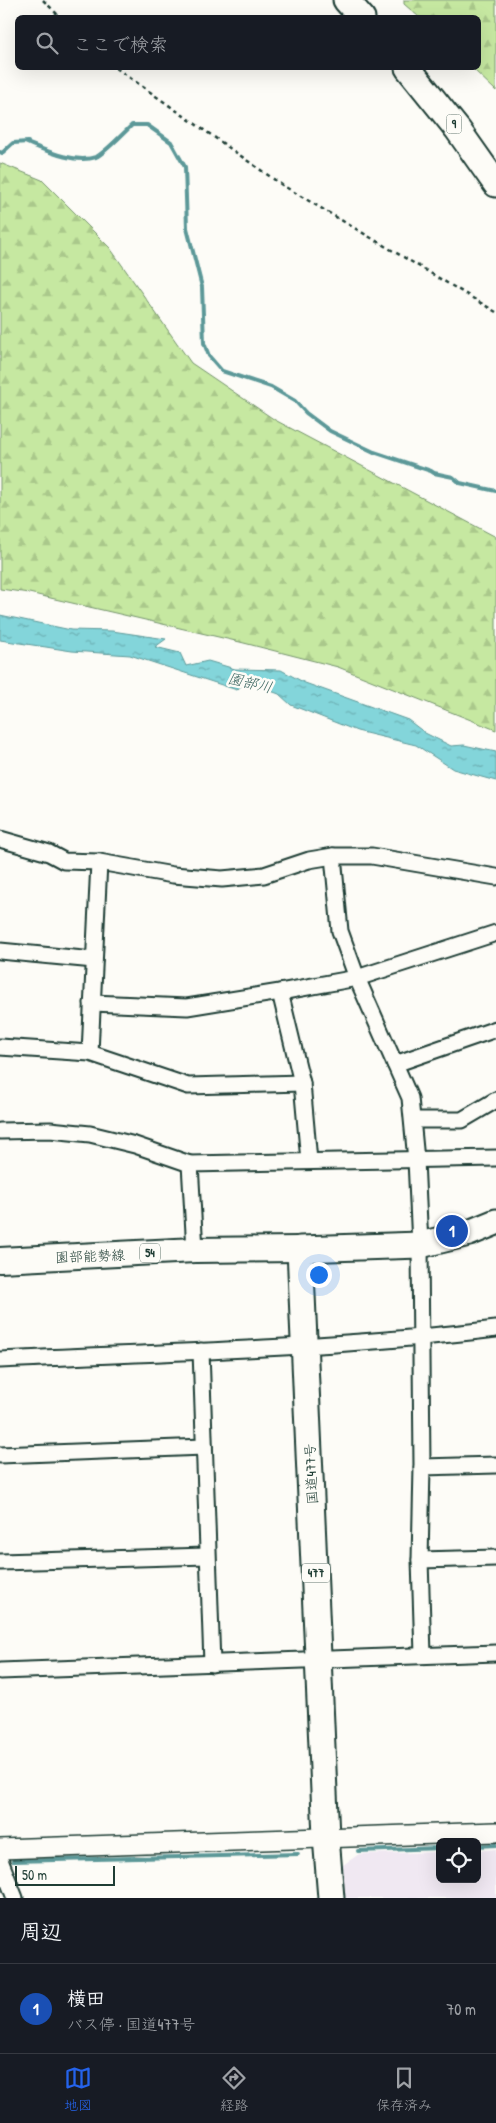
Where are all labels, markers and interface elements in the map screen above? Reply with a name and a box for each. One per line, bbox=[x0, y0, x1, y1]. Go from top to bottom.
search box bbox=[15, 15, 481, 70]
icon: search bbox=[33, 29, 61, 57]
text: ここで検索 bbox=[73, 31, 168, 57]
road number: 9 bbox=[446, 115, 462, 134]
water label: 園部川 bbox=[226, 667, 274, 698]
pin: 1 bbox=[436, 1212, 468, 1250]
road number: 54 bbox=[140, 1244, 160, 1262]
street label: 園部能勢線 bbox=[55, 1245, 125, 1266]
your location bbox=[306, 1262, 332, 1288]
street label: 国道477号 bbox=[299, 1443, 322, 1505]
road number: 477 bbox=[302, 1564, 330, 1582]
map controls bbox=[436, 1838, 481, 1883]
button: locate bbox=[436, 1838, 481, 1883]
scale bar bbox=[15, 1863, 115, 1886]
text: 50 m bbox=[22, 1865, 47, 1884]
text: 周辺 bbox=[20, 1917, 62, 1946]
text: 横田 bbox=[67, 1985, 105, 2011]
text: 1 bbox=[33, 1998, 39, 2020]
text: 70 m bbox=[446, 1998, 476, 2020]
text: バス停 · 国道477号 bbox=[67, 2013, 195, 2035]
tab: 地図 bbox=[64, 2064, 92, 2114]
tab: 経路 bbox=[220, 2064, 248, 2114]
tab: 保存済み bbox=[376, 2064, 432, 2114]

